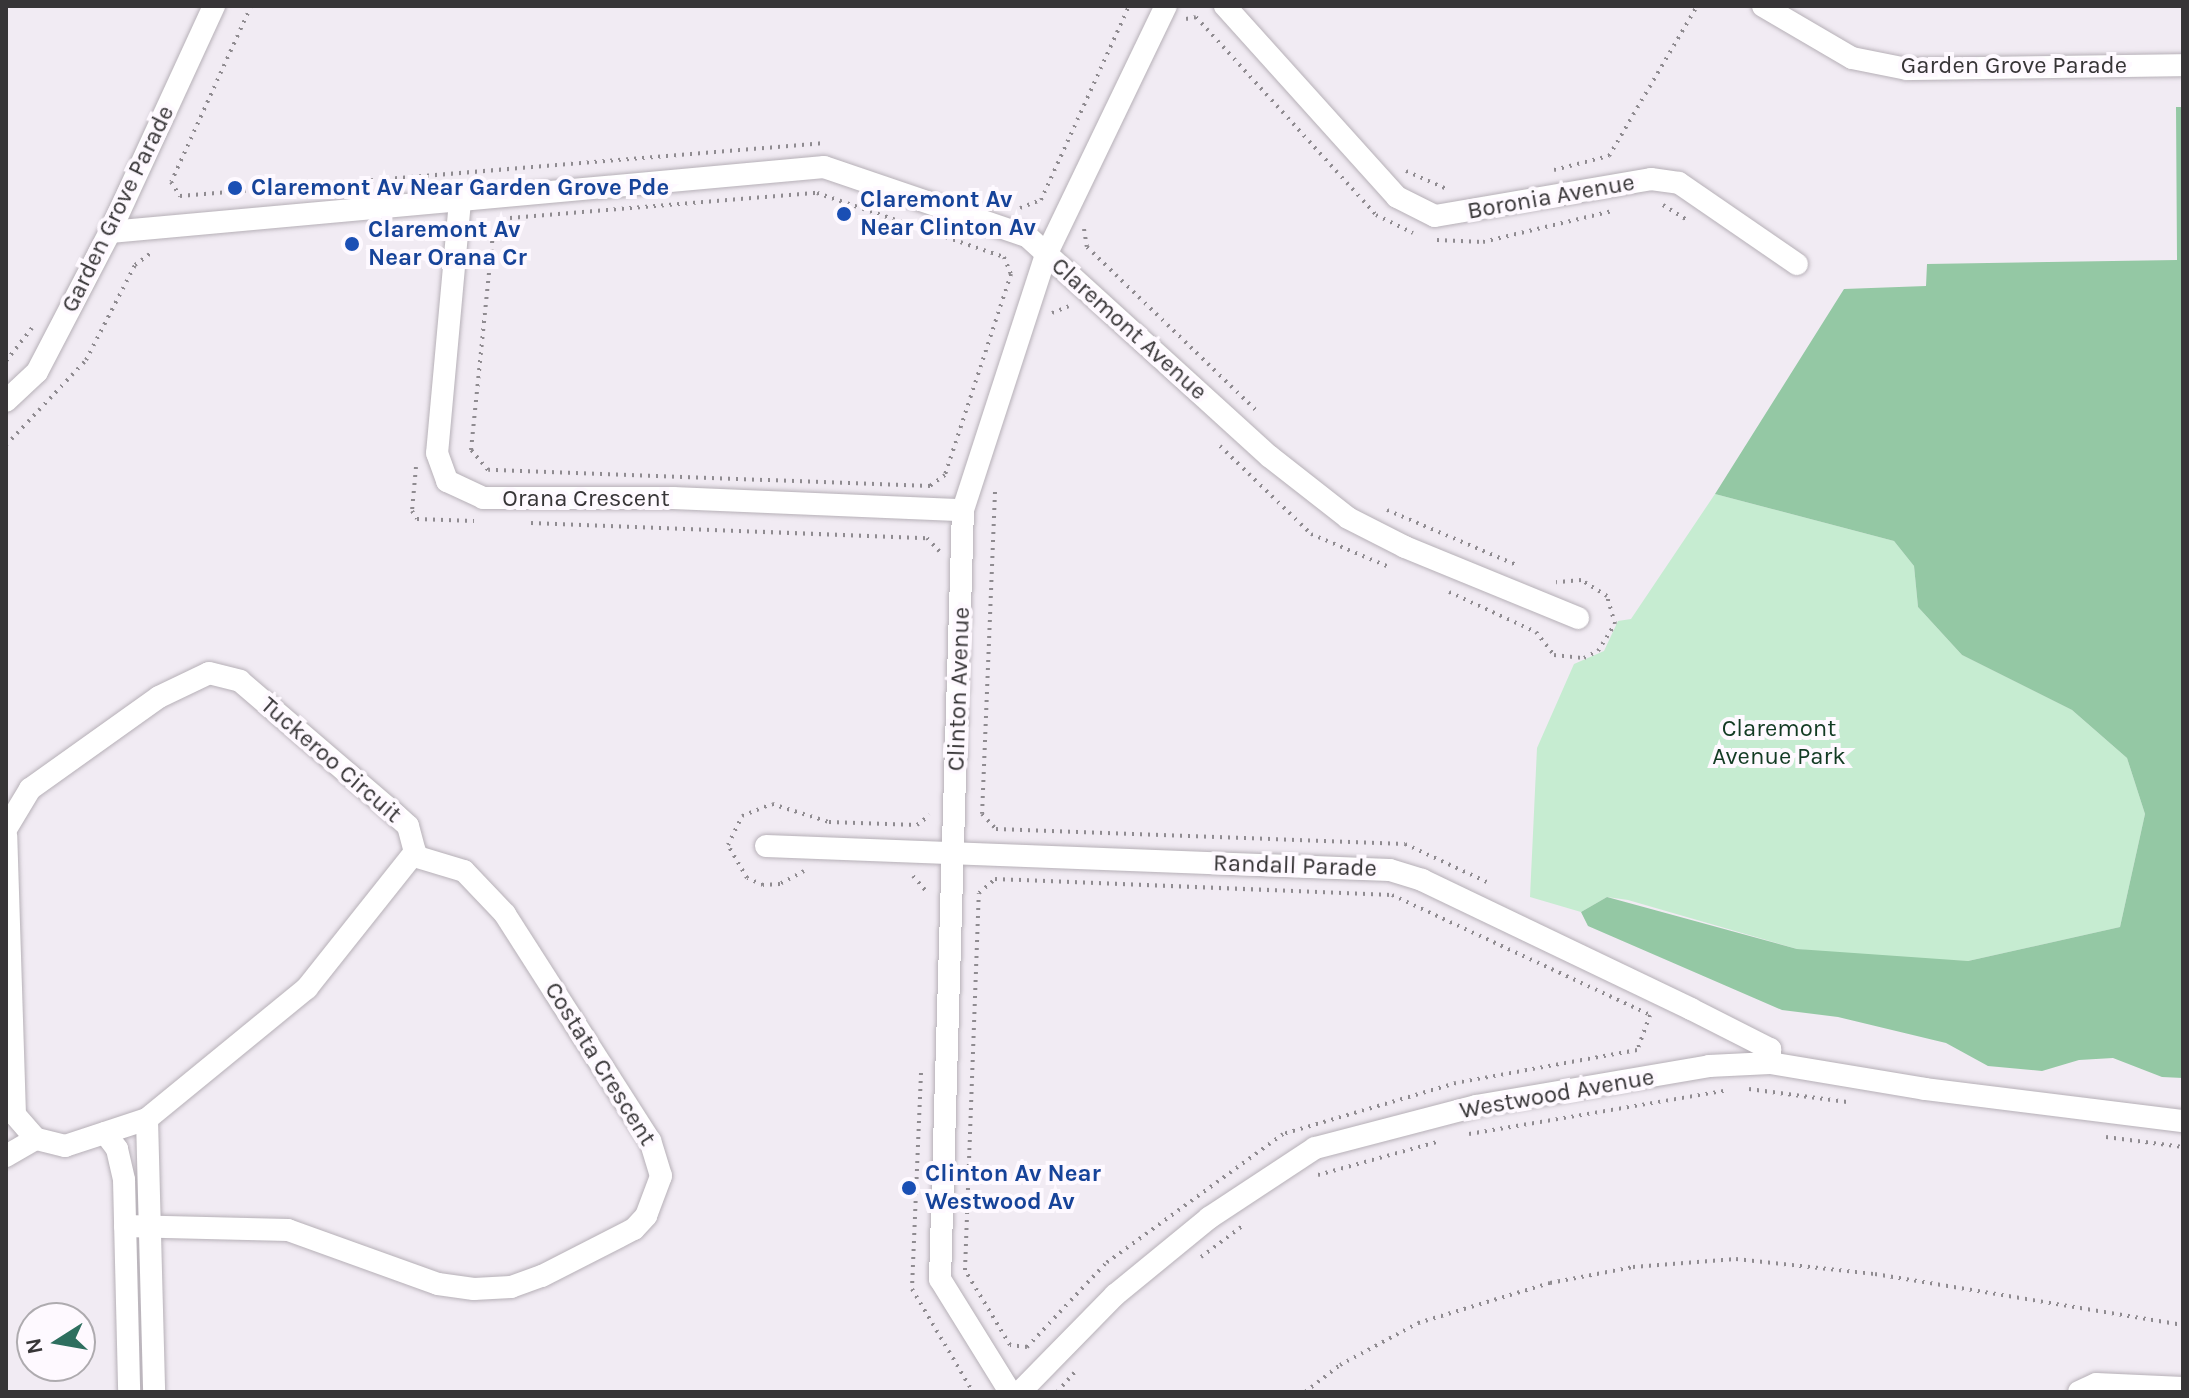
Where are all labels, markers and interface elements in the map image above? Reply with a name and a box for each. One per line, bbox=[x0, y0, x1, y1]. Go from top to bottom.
street label: Garden Grove Parade bbox=[1901, 52, 2127, 80]
street label: Garden Grove Parade bbox=[55, 101, 181, 317]
street label: Boronia Avenue bbox=[1465, 168, 1637, 226]
place label: Claremont Av Near Garden Grove Pde bbox=[251, 174, 669, 202]
marker: Claremont Av Near Garden Grove Pde bbox=[226, 179, 244, 197]
place label: Claremont Av Near Clinton Av bbox=[860, 186, 1036, 242]
marker: Claremont Av Near Clinton Av bbox=[835, 205, 853, 223]
place label: Claremont Av Near Orana Cr bbox=[368, 216, 527, 272]
marker: Claremont Av Near Orana Cr bbox=[343, 235, 361, 253]
street label: Claremont Avenue bbox=[1045, 252, 1213, 406]
street label: Orana Crescent bbox=[502, 485, 670, 513]
street label: Clinton Avenue bbox=[942, 606, 976, 772]
street label: Tuckeroo Circuit bbox=[255, 691, 407, 829]
park label: Claremont Avenue Park bbox=[1712, 715, 1846, 771]
street label: Randall Parade bbox=[1213, 849, 1377, 883]
street label: Costata Crescent bbox=[538, 977, 662, 1151]
street label: Westwood Avenue bbox=[1457, 1063, 1657, 1125]
place label: Clinton Av Near Westwood Av bbox=[925, 1160, 1101, 1216]
marker: Clinton Av Near Westwood Av bbox=[900, 1179, 918, 1197]
north arrow bbox=[16, 1302, 96, 1382]
text: N bbox=[20, 1336, 49, 1356]

